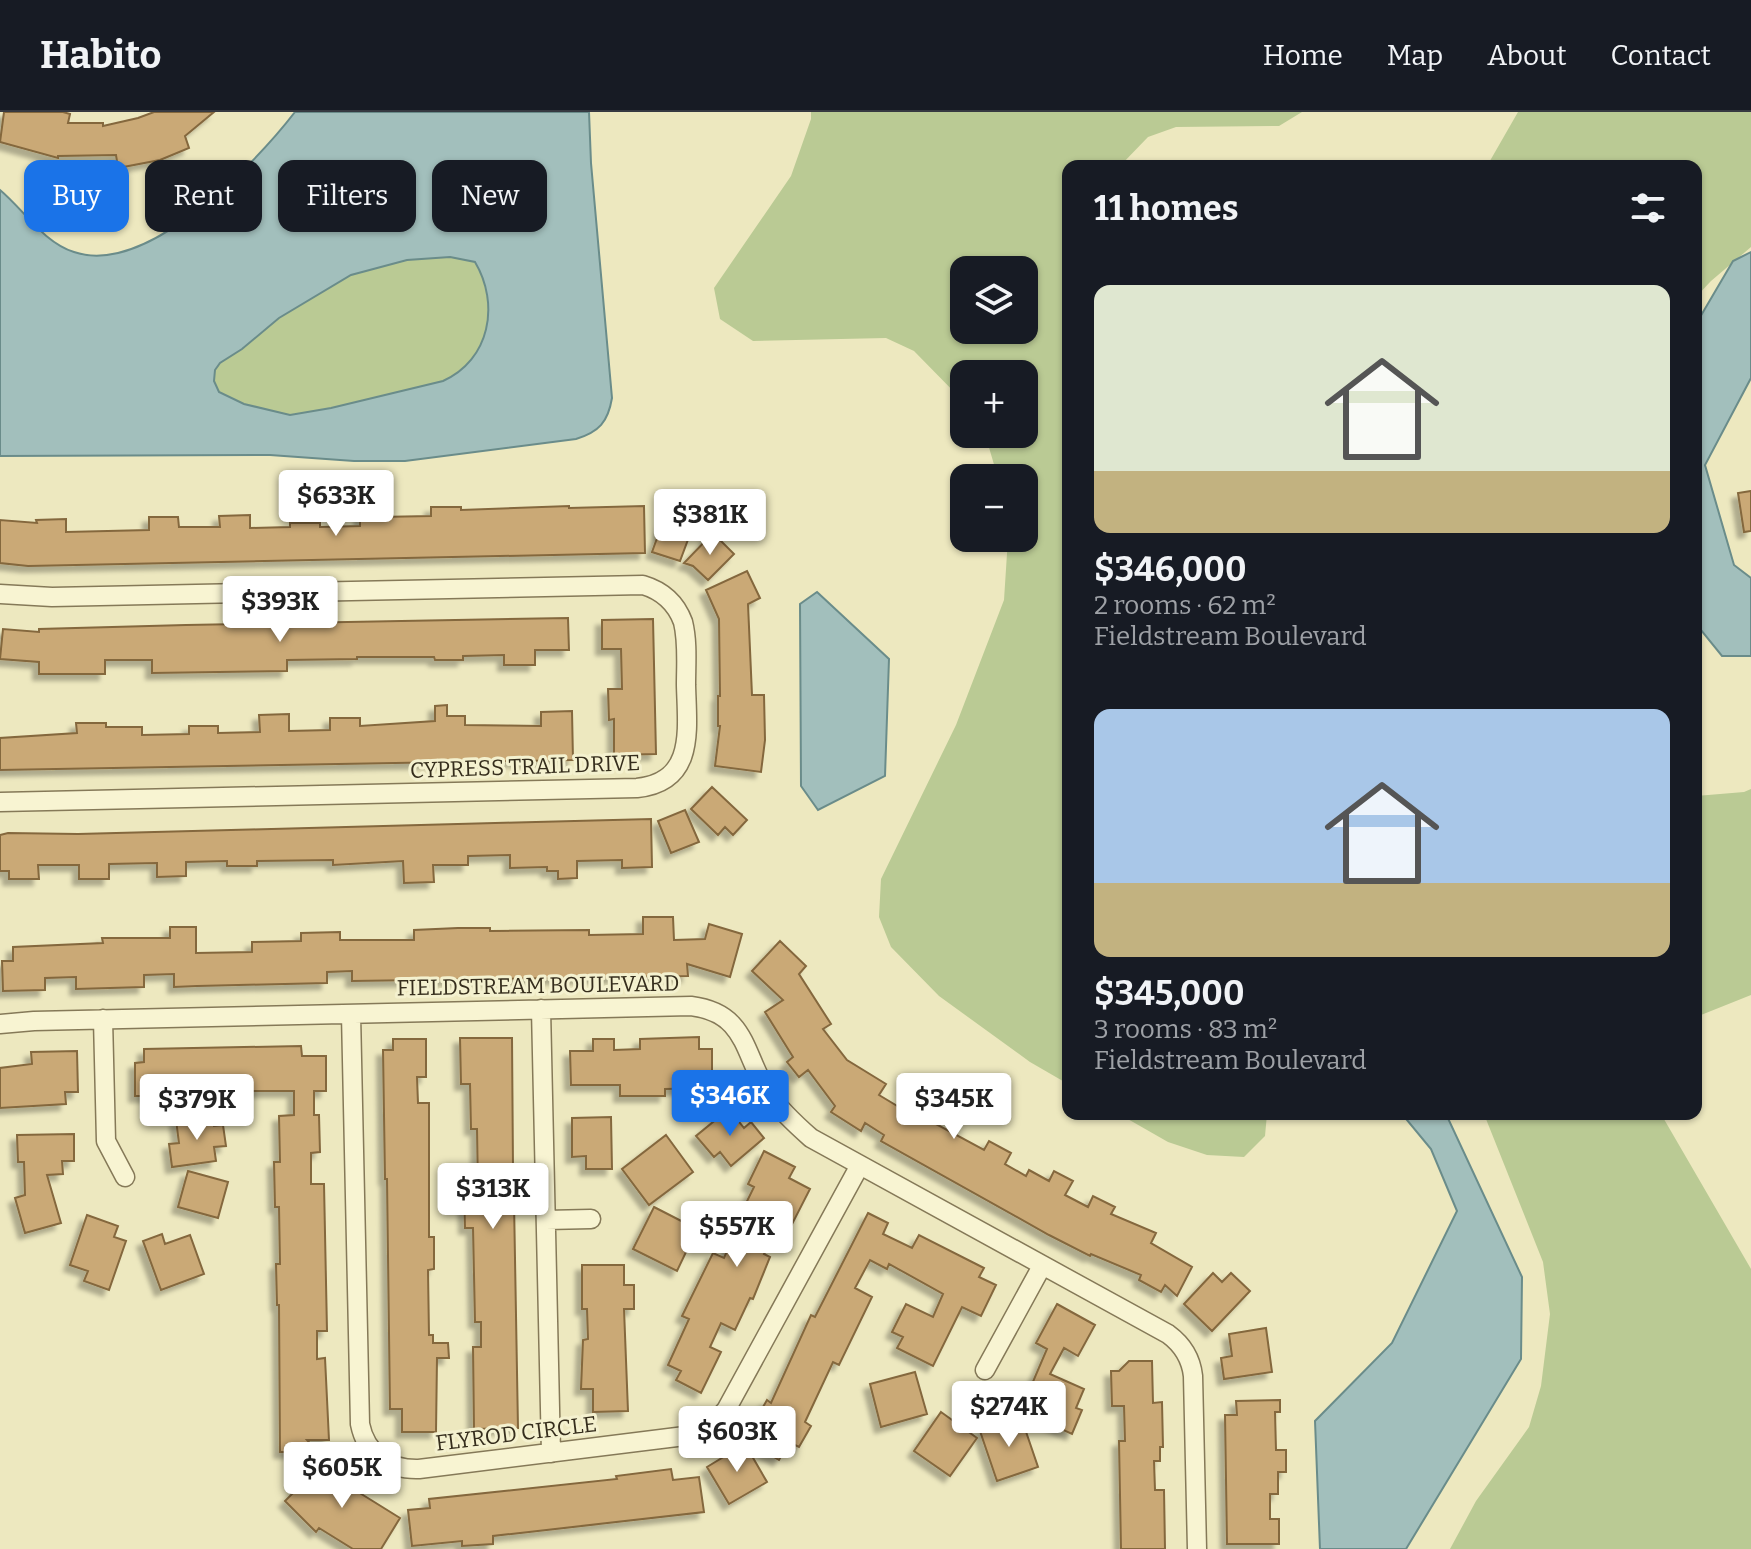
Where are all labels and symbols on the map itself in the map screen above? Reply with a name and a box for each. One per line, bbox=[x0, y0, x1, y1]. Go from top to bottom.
pin: $633K bbox=[280, 470, 392, 538]
pin: $381K bbox=[654, 489, 766, 557]
pin: $393K bbox=[224, 576, 336, 644]
street label: CYPRESS TRAIL DRIVE bbox=[409, 749, 641, 784]
street label: FIELDSTREAM BOULEVARD bbox=[396, 970, 680, 1001]
pin: $346K bbox=[674, 1070, 786, 1138]
pin: $345K bbox=[898, 1073, 1010, 1141]
pin: $379K bbox=[141, 1074, 253, 1142]
pin: $313K bbox=[437, 1163, 549, 1231]
pin: $557K bbox=[681, 1201, 793, 1269]
pin: $274K bbox=[953, 1381, 1065, 1449]
pin: $603K bbox=[681, 1406, 793, 1474]
street label: FLYROD CIRCLE bbox=[434, 1410, 598, 1457]
pin: $605K bbox=[286, 1442, 398, 1510]

